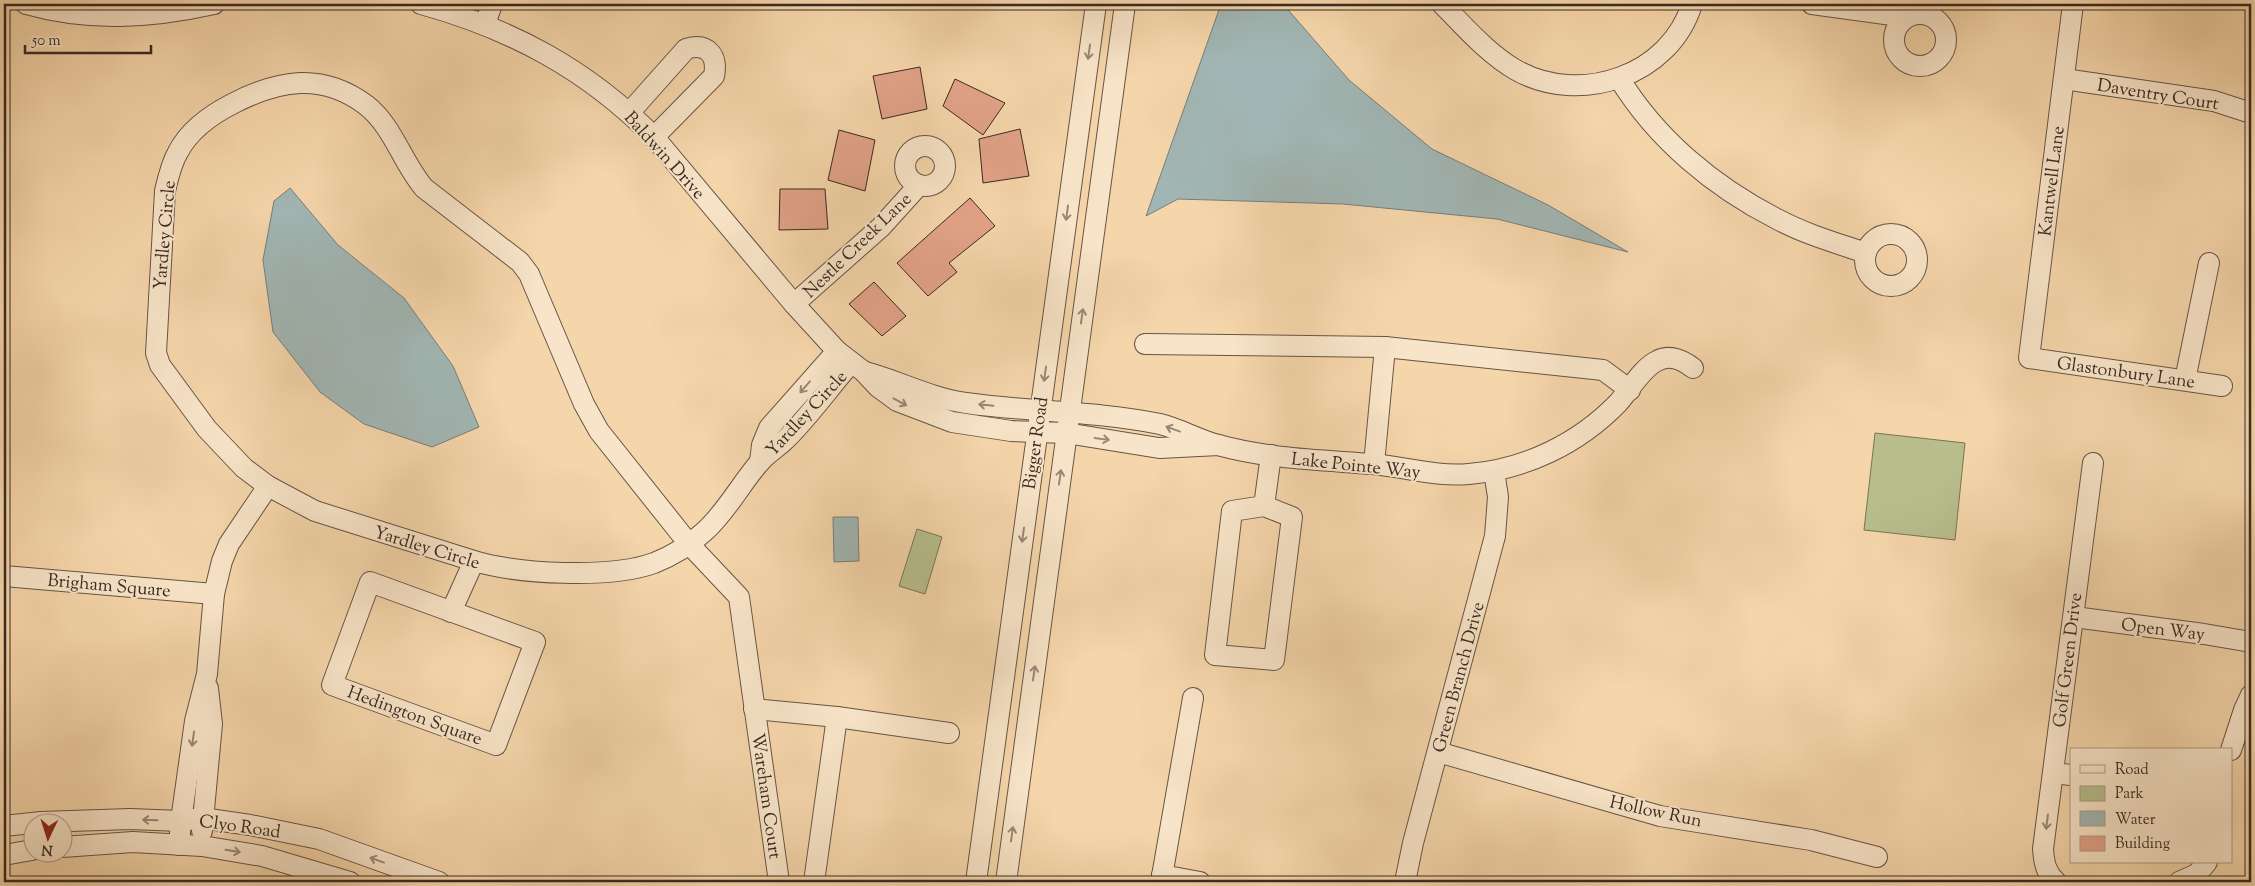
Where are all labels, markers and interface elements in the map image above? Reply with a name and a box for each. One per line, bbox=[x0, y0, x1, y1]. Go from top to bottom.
scale bar bbox=[25, 22, 151, 54]
text: 50 m bbox=[31, 31, 61, 52]
one-way arrow bbox=[1084, 44, 1094, 60]
street label: Daventry Court bbox=[2095, 74, 2220, 118]
street label: Baldwin Drive bbox=[617, 106, 710, 206]
street label: Kantwell Lane bbox=[2033, 125, 2073, 238]
street label: Yardley Circle bbox=[148, 179, 184, 291]
street label: Nestle Creek Lane bbox=[798, 188, 919, 305]
one-way arrow bbox=[1062, 205, 1072, 221]
one-way arrow bbox=[1078, 309, 1088, 325]
street label: Glastonbury Lane bbox=[2055, 351, 2197, 397]
street label: Yardley Circle bbox=[761, 365, 854, 463]
one-way arrow bbox=[1040, 366, 1050, 382]
one-way arrow bbox=[799, 381, 811, 394]
street label: Bigger Road bbox=[1018, 395, 1056, 491]
one-way arrow bbox=[892, 398, 907, 407]
one-way arrow bbox=[978, 400, 994, 410]
one-way arrow bbox=[1166, 424, 1181, 433]
one-way arrow bbox=[1094, 435, 1110, 445]
street label: Lake Pointe Way bbox=[1290, 447, 1422, 487]
one-way arrow bbox=[1056, 470, 1066, 486]
street label: Yardley Circle bbox=[370, 520, 483, 577]
one-way arrow bbox=[1018, 527, 1028, 543]
street label: Brigham Square bbox=[46, 569, 172, 605]
street label: Golf Green Drive bbox=[2048, 591, 2090, 729]
street label: Green Branch Drive bbox=[1427, 599, 1493, 756]
street label: Open Way bbox=[2119, 613, 2206, 649]
one-way arrow bbox=[1029, 665, 1039, 681]
street label: Hedington Square bbox=[343, 680, 485, 753]
one-way arrow bbox=[187, 730, 197, 746]
street label: Wareham Court bbox=[743, 732, 787, 861]
legend bbox=[2070, 748, 2232, 864]
text: Road bbox=[2115, 760, 2149, 781]
text: Park bbox=[2115, 784, 2144, 805]
street label: Hollow Run bbox=[1607, 790, 1705, 836]
street label: Clyo Road bbox=[197, 809, 282, 847]
text: Water bbox=[2115, 810, 2156, 831]
one-way arrow bbox=[2041, 813, 2051, 829]
north arrow bbox=[22, 814, 72, 864]
one-way arrow bbox=[142, 815, 158, 824]
one-way arrow bbox=[1007, 826, 1017, 842]
text: Building bbox=[2115, 834, 2170, 855]
text: N bbox=[41, 839, 54, 859]
one-way arrow bbox=[225, 847, 241, 857]
one-way arrow bbox=[370, 855, 385, 864]

